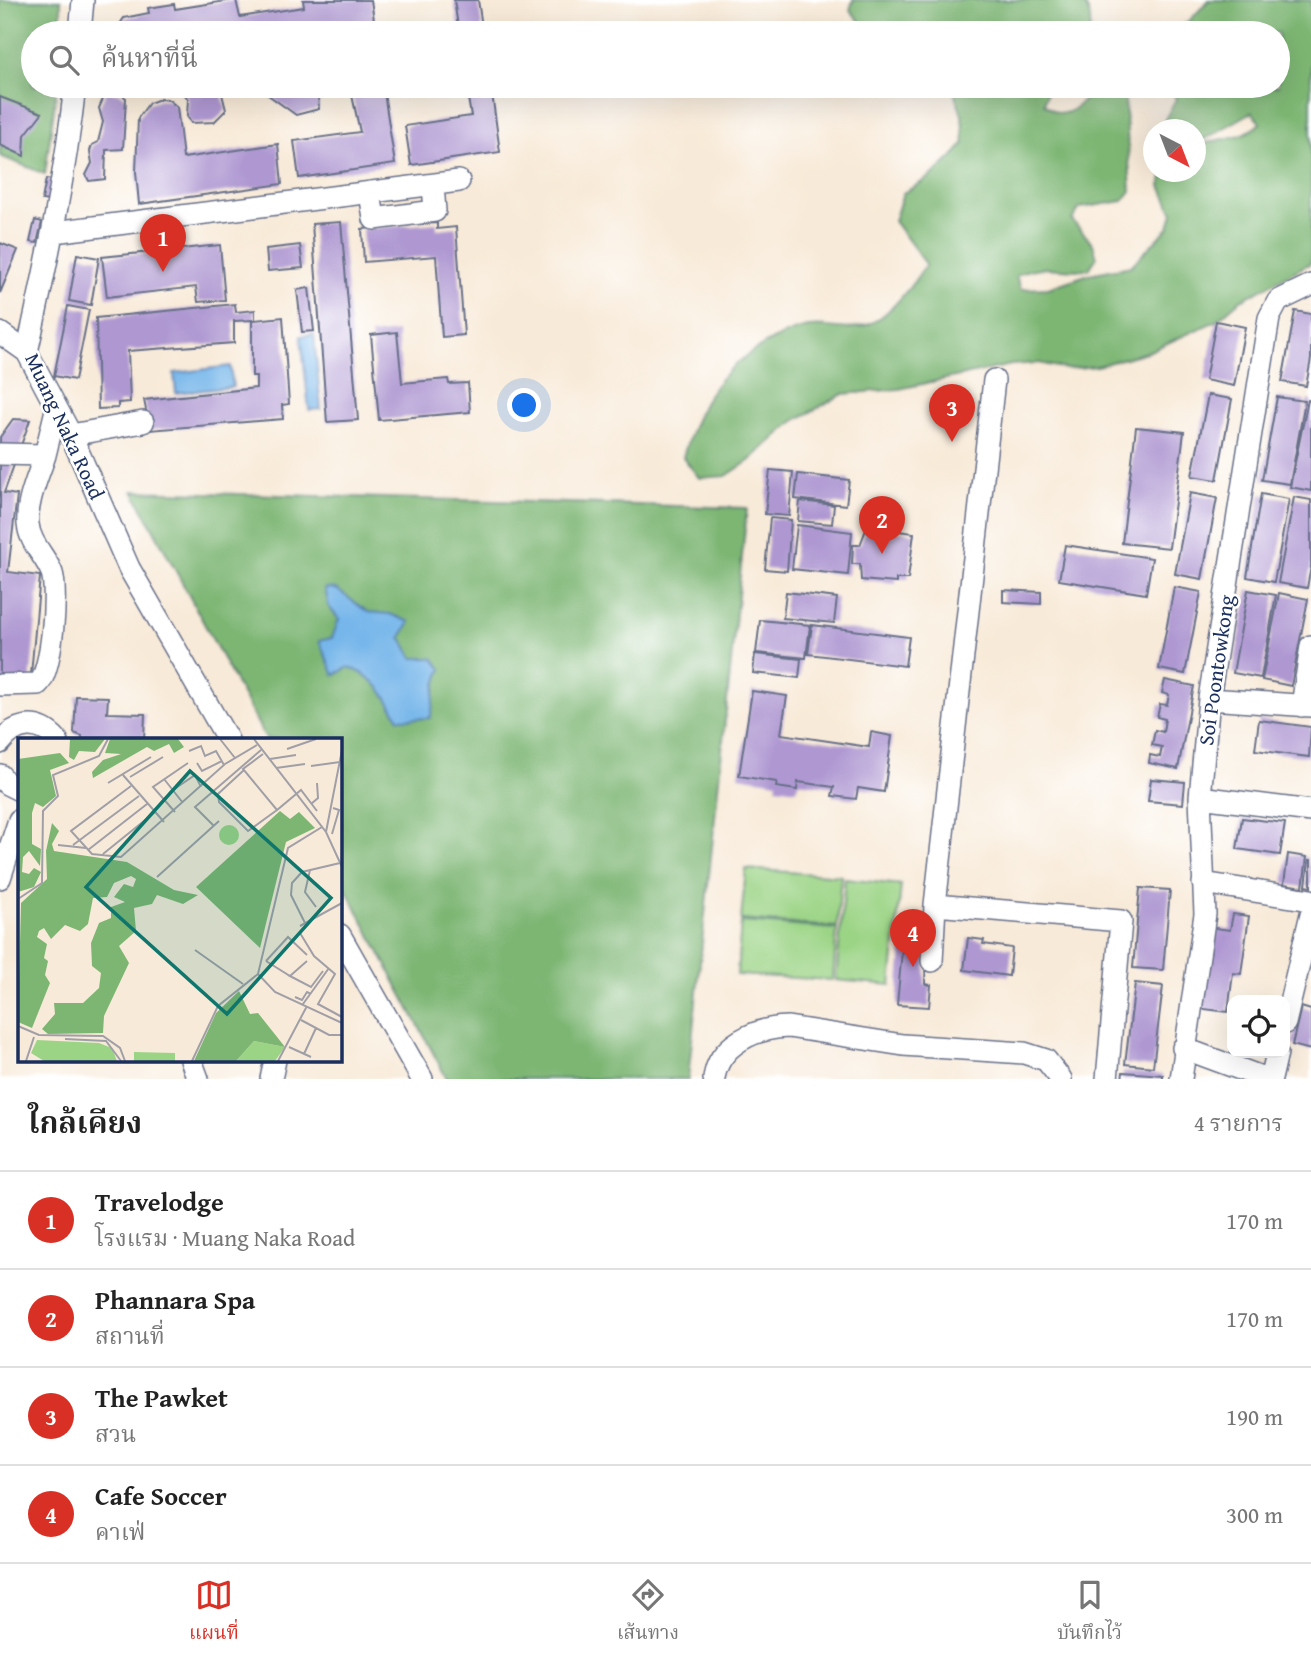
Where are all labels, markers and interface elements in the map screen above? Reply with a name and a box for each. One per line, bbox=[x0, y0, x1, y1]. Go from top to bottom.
search box bbox=[21, 21, 1290, 98]
text: ค้นหาที่นี่ bbox=[101, 38, 198, 77]
icon: search bbox=[45, 41, 83, 79]
north arrow bbox=[1143, 119, 1206, 182]
pin: 1 bbox=[140, 214, 186, 272]
street label: Muang Naka Road bbox=[18, 348, 113, 505]
pin: 3 bbox=[929, 384, 975, 442]
your location bbox=[507, 388, 541, 422]
pin: 2 bbox=[859, 496, 905, 554]
street label: Soi Poontowkong bbox=[1190, 592, 1242, 747]
inset map bbox=[18, 738, 341, 1062]
pin: 4 bbox=[890, 909, 936, 967]
map controls bbox=[1227, 995, 1290, 1058]
button: locate bbox=[1227, 995, 1290, 1058]
text: ใกล้เคียง bbox=[28, 1100, 142, 1144]
text: 4 รายการ bbox=[1194, 1106, 1283, 1139]
text: Travelodge bbox=[95, 1182, 224, 1221]
text: 1 bbox=[45, 1204, 57, 1237]
text: 170 m bbox=[1226, 1204, 1283, 1237]
text: โรงแรม · Muang Naka Road bbox=[95, 1221, 355, 1254]
text: Phannara Spa bbox=[95, 1280, 255, 1319]
text: 2 bbox=[45, 1302, 57, 1335]
text: 170 m bbox=[1226, 1302, 1283, 1335]
text: สถานที่ bbox=[95, 1319, 165, 1352]
text: The Pawket bbox=[95, 1378, 228, 1417]
text: 3 bbox=[45, 1400, 57, 1433]
text: 190 m bbox=[1226, 1400, 1283, 1433]
text: สวน bbox=[95, 1417, 136, 1450]
text: Cafe Soccer bbox=[95, 1476, 227, 1515]
text: 4 bbox=[45, 1498, 57, 1531]
text: 300 m bbox=[1226, 1498, 1283, 1531]
text: คาเฟ่ bbox=[95, 1515, 145, 1548]
tab: แผนที่ bbox=[189, 1576, 239, 1649]
tab: เส้นทาง bbox=[617, 1576, 679, 1649]
tab: บันทึกไว้ bbox=[1057, 1576, 1122, 1649]

